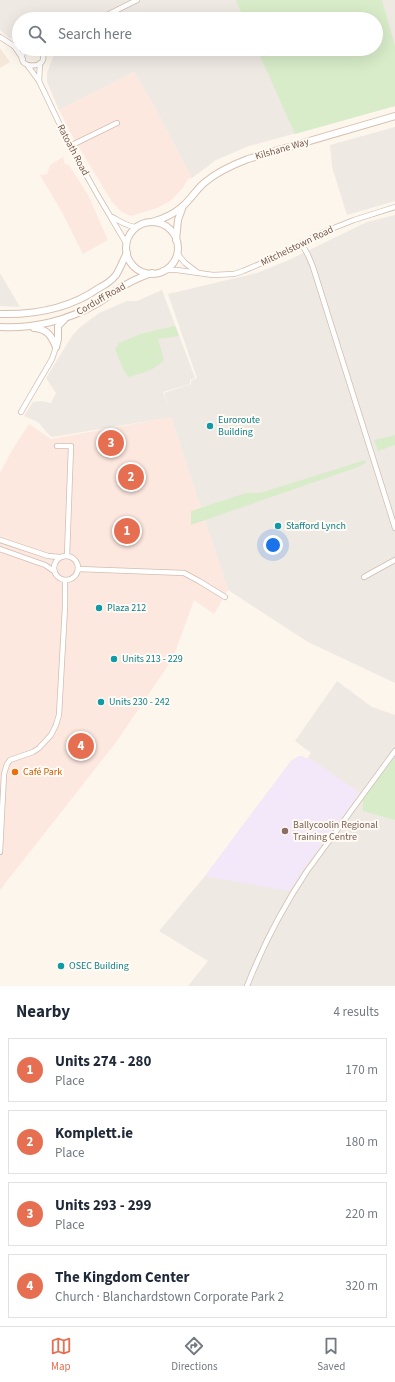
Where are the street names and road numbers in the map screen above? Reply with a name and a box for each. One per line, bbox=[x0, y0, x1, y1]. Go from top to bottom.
street label: Ratoath Road bbox=[54, 122, 92, 178]
street label: Kilshane Way bbox=[253, 135, 311, 163]
street label: Mitchelstown Road bbox=[258, 222, 336, 270]
street label: Corduff Road bbox=[74, 279, 128, 319]

